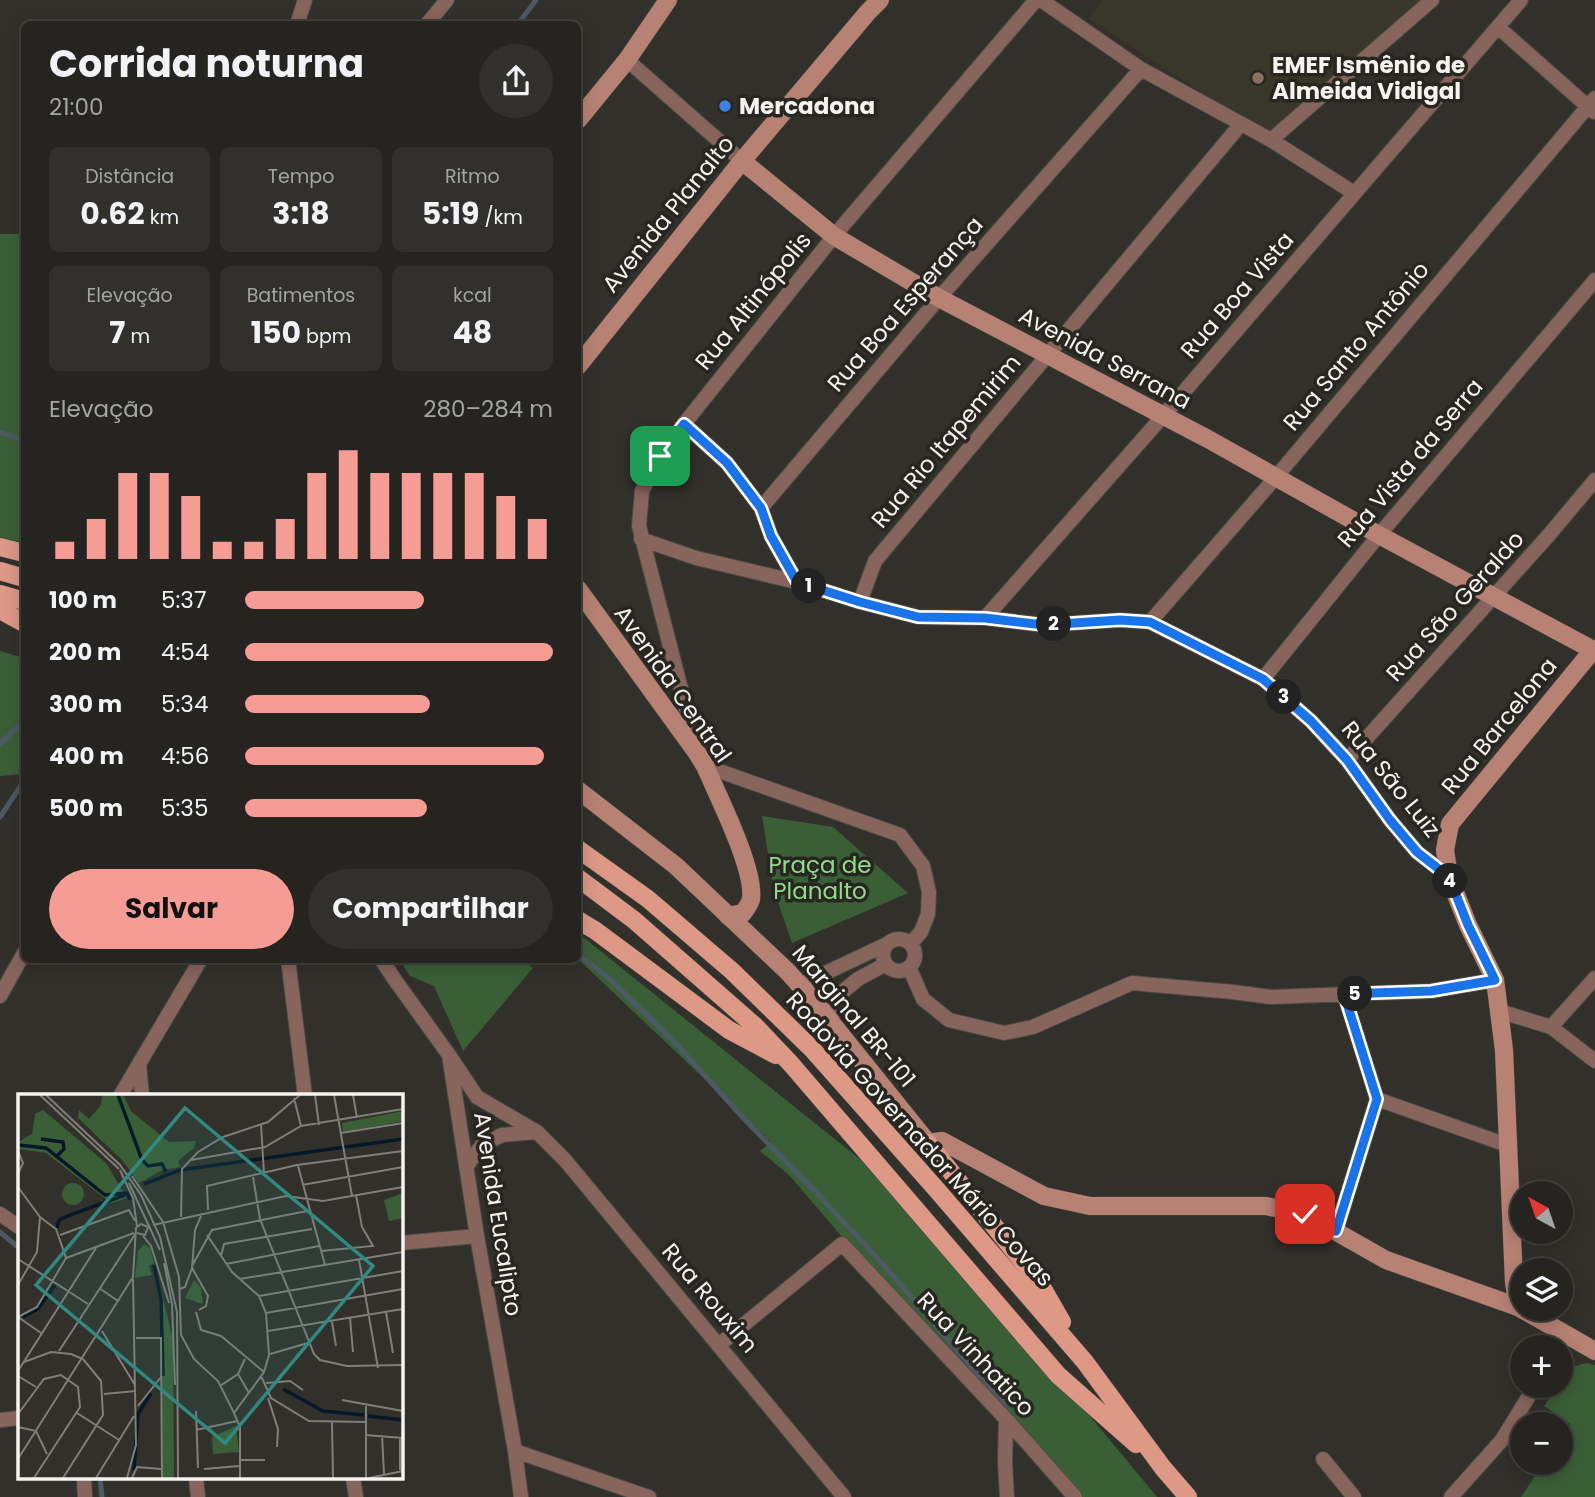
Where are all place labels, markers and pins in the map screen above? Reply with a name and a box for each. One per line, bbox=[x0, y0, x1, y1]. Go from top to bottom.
place label: EMEF Ismênio de Almeida Vidigal bbox=[1272, 49, 1465, 107]
marker: EMEF Ismênio de Almeida Vidigal bbox=[1250, 70, 1266, 86]
place label: Mercadona bbox=[739, 90, 875, 122]
marker: Mercadona bbox=[717, 98, 733, 114]
pin bbox=[630, 426, 690, 486]
pin: 1 bbox=[792, 568, 826, 604]
pin: 2 bbox=[1036, 606, 1072, 642]
pin: 3 bbox=[1266, 680, 1302, 714]
pin: 4 bbox=[1432, 864, 1468, 898]
pin: 5 bbox=[1338, 976, 1372, 1012]
pin bbox=[1275, 1184, 1335, 1244]

